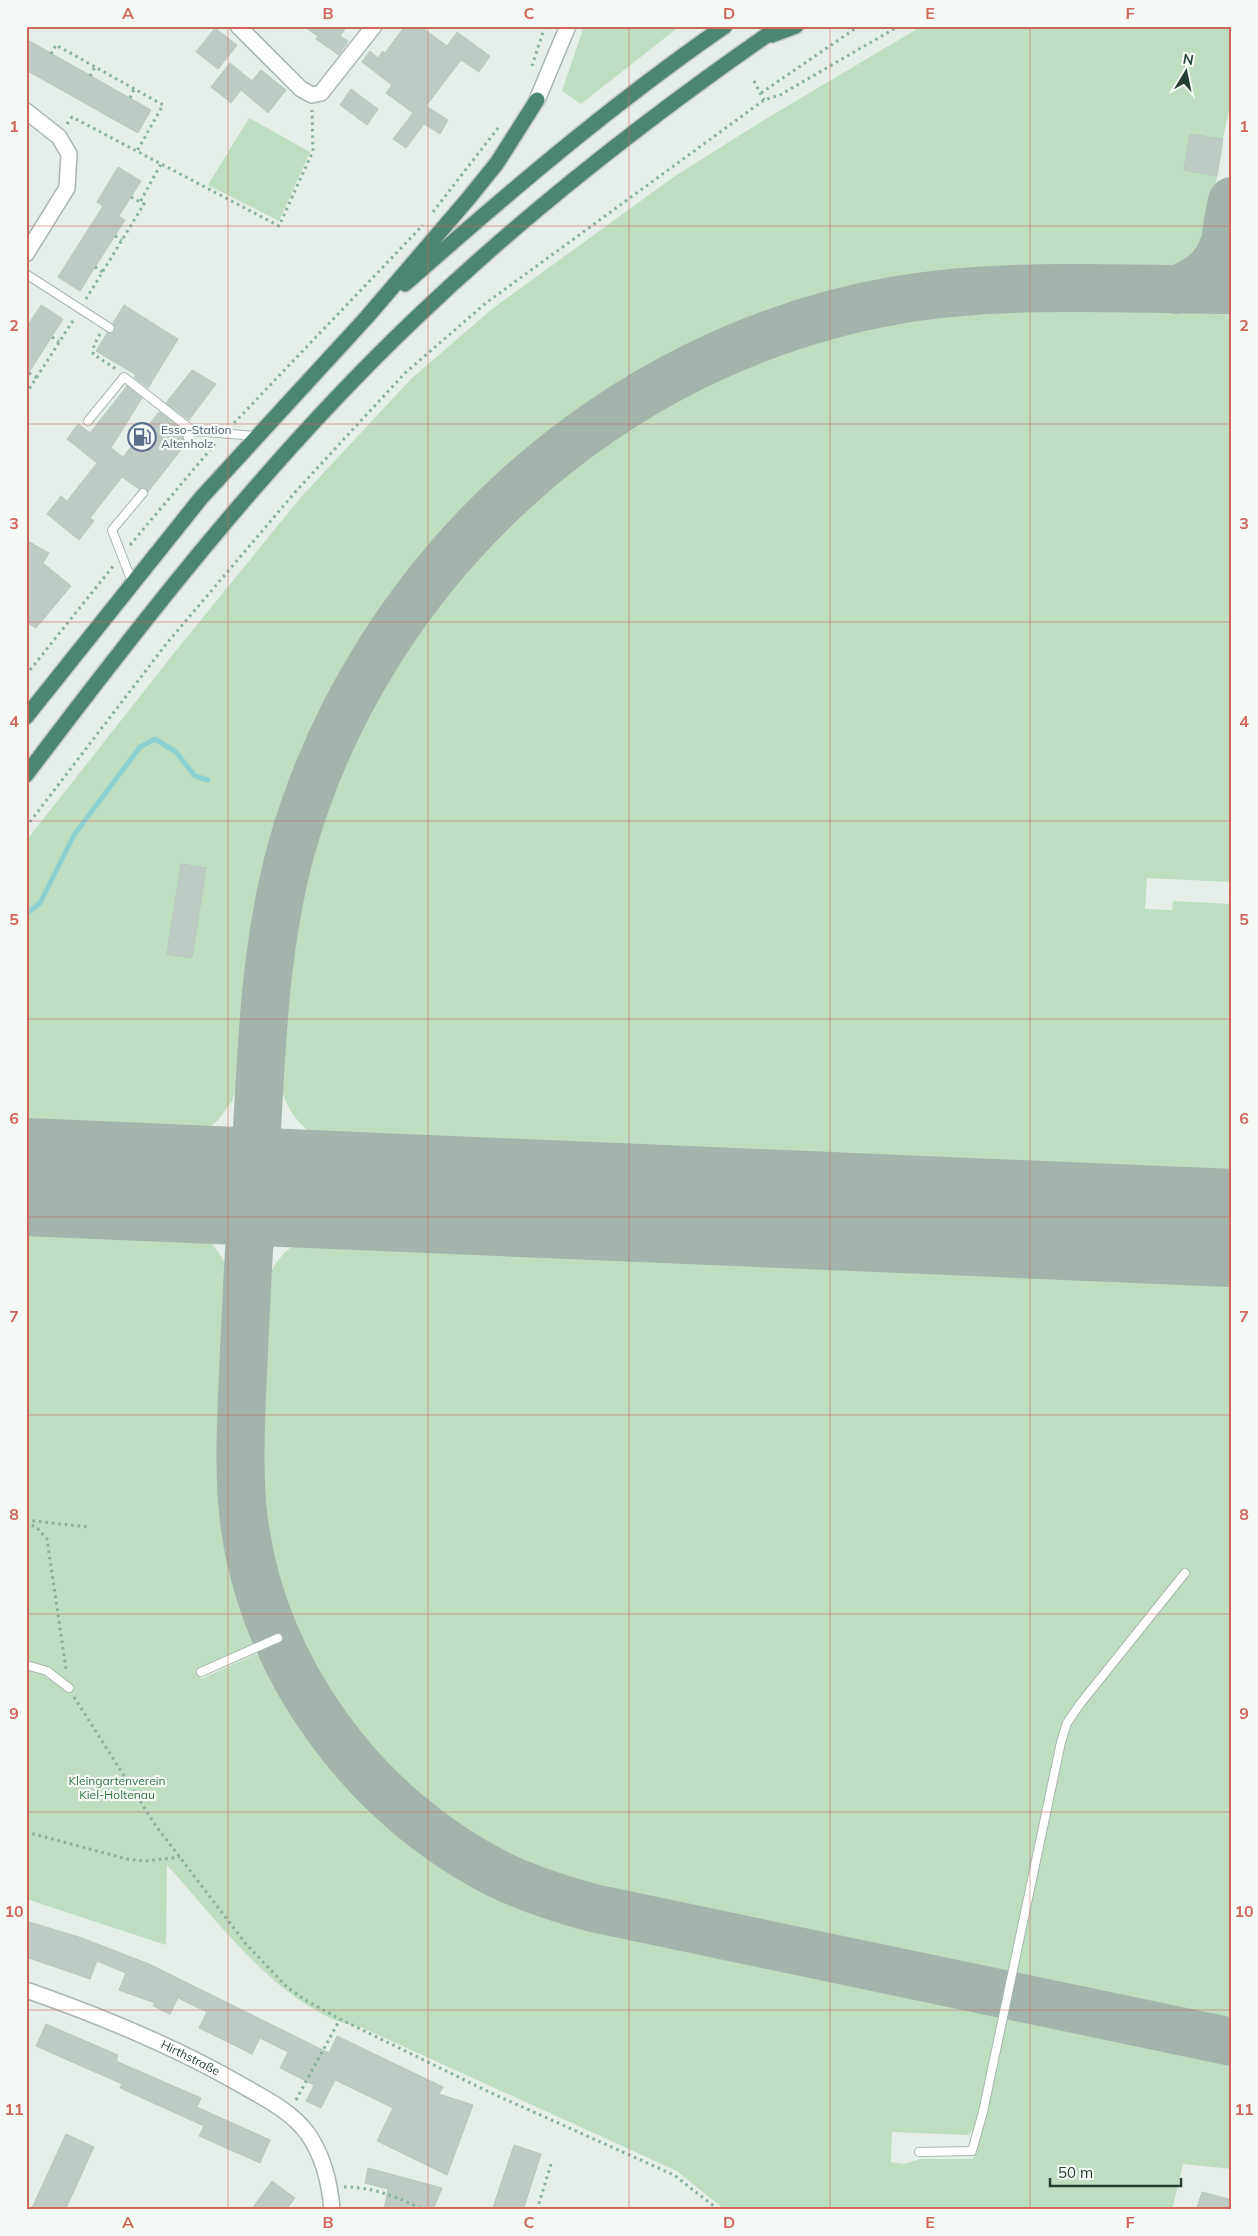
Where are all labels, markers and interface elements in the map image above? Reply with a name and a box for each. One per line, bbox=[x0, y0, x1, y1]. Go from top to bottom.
text: A bbox=[122, 3, 134, 23]
text: B bbox=[322, 3, 334, 23]
text: C bbox=[524, 3, 535, 23]
text: D bbox=[723, 3, 735, 23]
text: E bbox=[925, 3, 935, 23]
text: F bbox=[1125, 3, 1135, 23]
north arrow bbox=[1160, 48, 1210, 98]
text: N bbox=[1181, 49, 1195, 69]
text: 1 bbox=[9, 116, 19, 136]
text: 1 bbox=[1239, 116, 1249, 136]
text: 2 bbox=[9, 315, 19, 335]
text: 2 bbox=[1239, 315, 1249, 335]
fuel station icon: Esso-Station Altenholz bbox=[127, 422, 157, 452]
place label: Esso-Station Altenholz bbox=[161, 422, 232, 451]
text: 3 bbox=[9, 513, 19, 533]
text: 3 bbox=[1239, 513, 1249, 533]
text: 4 bbox=[9, 711, 19, 731]
text: 4 bbox=[1239, 711, 1249, 731]
text: 5 bbox=[9, 909, 19, 929]
text: 5 bbox=[1239, 909, 1249, 929]
text: 6 bbox=[9, 1108, 19, 1128]
text: 6 bbox=[1239, 1108, 1249, 1128]
text: 7 bbox=[9, 1306, 19, 1326]
text: 7 bbox=[1239, 1306, 1249, 1326]
text: 8 bbox=[9, 1504, 19, 1524]
text: 8 bbox=[1239, 1504, 1249, 1524]
text: 9 bbox=[9, 1703, 19, 1723]
text: 9 bbox=[1239, 1703, 1249, 1723]
park label: Kleingartenverein Kiel-Holtenau bbox=[68, 1773, 166, 1802]
text: 10 bbox=[4, 1901, 24, 1921]
text: 10 bbox=[1234, 1901, 1254, 1921]
street label: Hirthstraße bbox=[159, 2037, 223, 2079]
text: 11 bbox=[4, 2099, 24, 2119]
text: 11 bbox=[1234, 2099, 1254, 2119]
scale bar bbox=[1050, 2156, 1182, 2188]
text: 50 m bbox=[1058, 2163, 1093, 2182]
text: A bbox=[122, 2212, 134, 2232]
text: B bbox=[322, 2212, 334, 2232]
text: C bbox=[524, 2212, 535, 2232]
text: D bbox=[723, 2212, 735, 2232]
text: E bbox=[925, 2212, 935, 2232]
text: F bbox=[1125, 2212, 1135, 2232]

